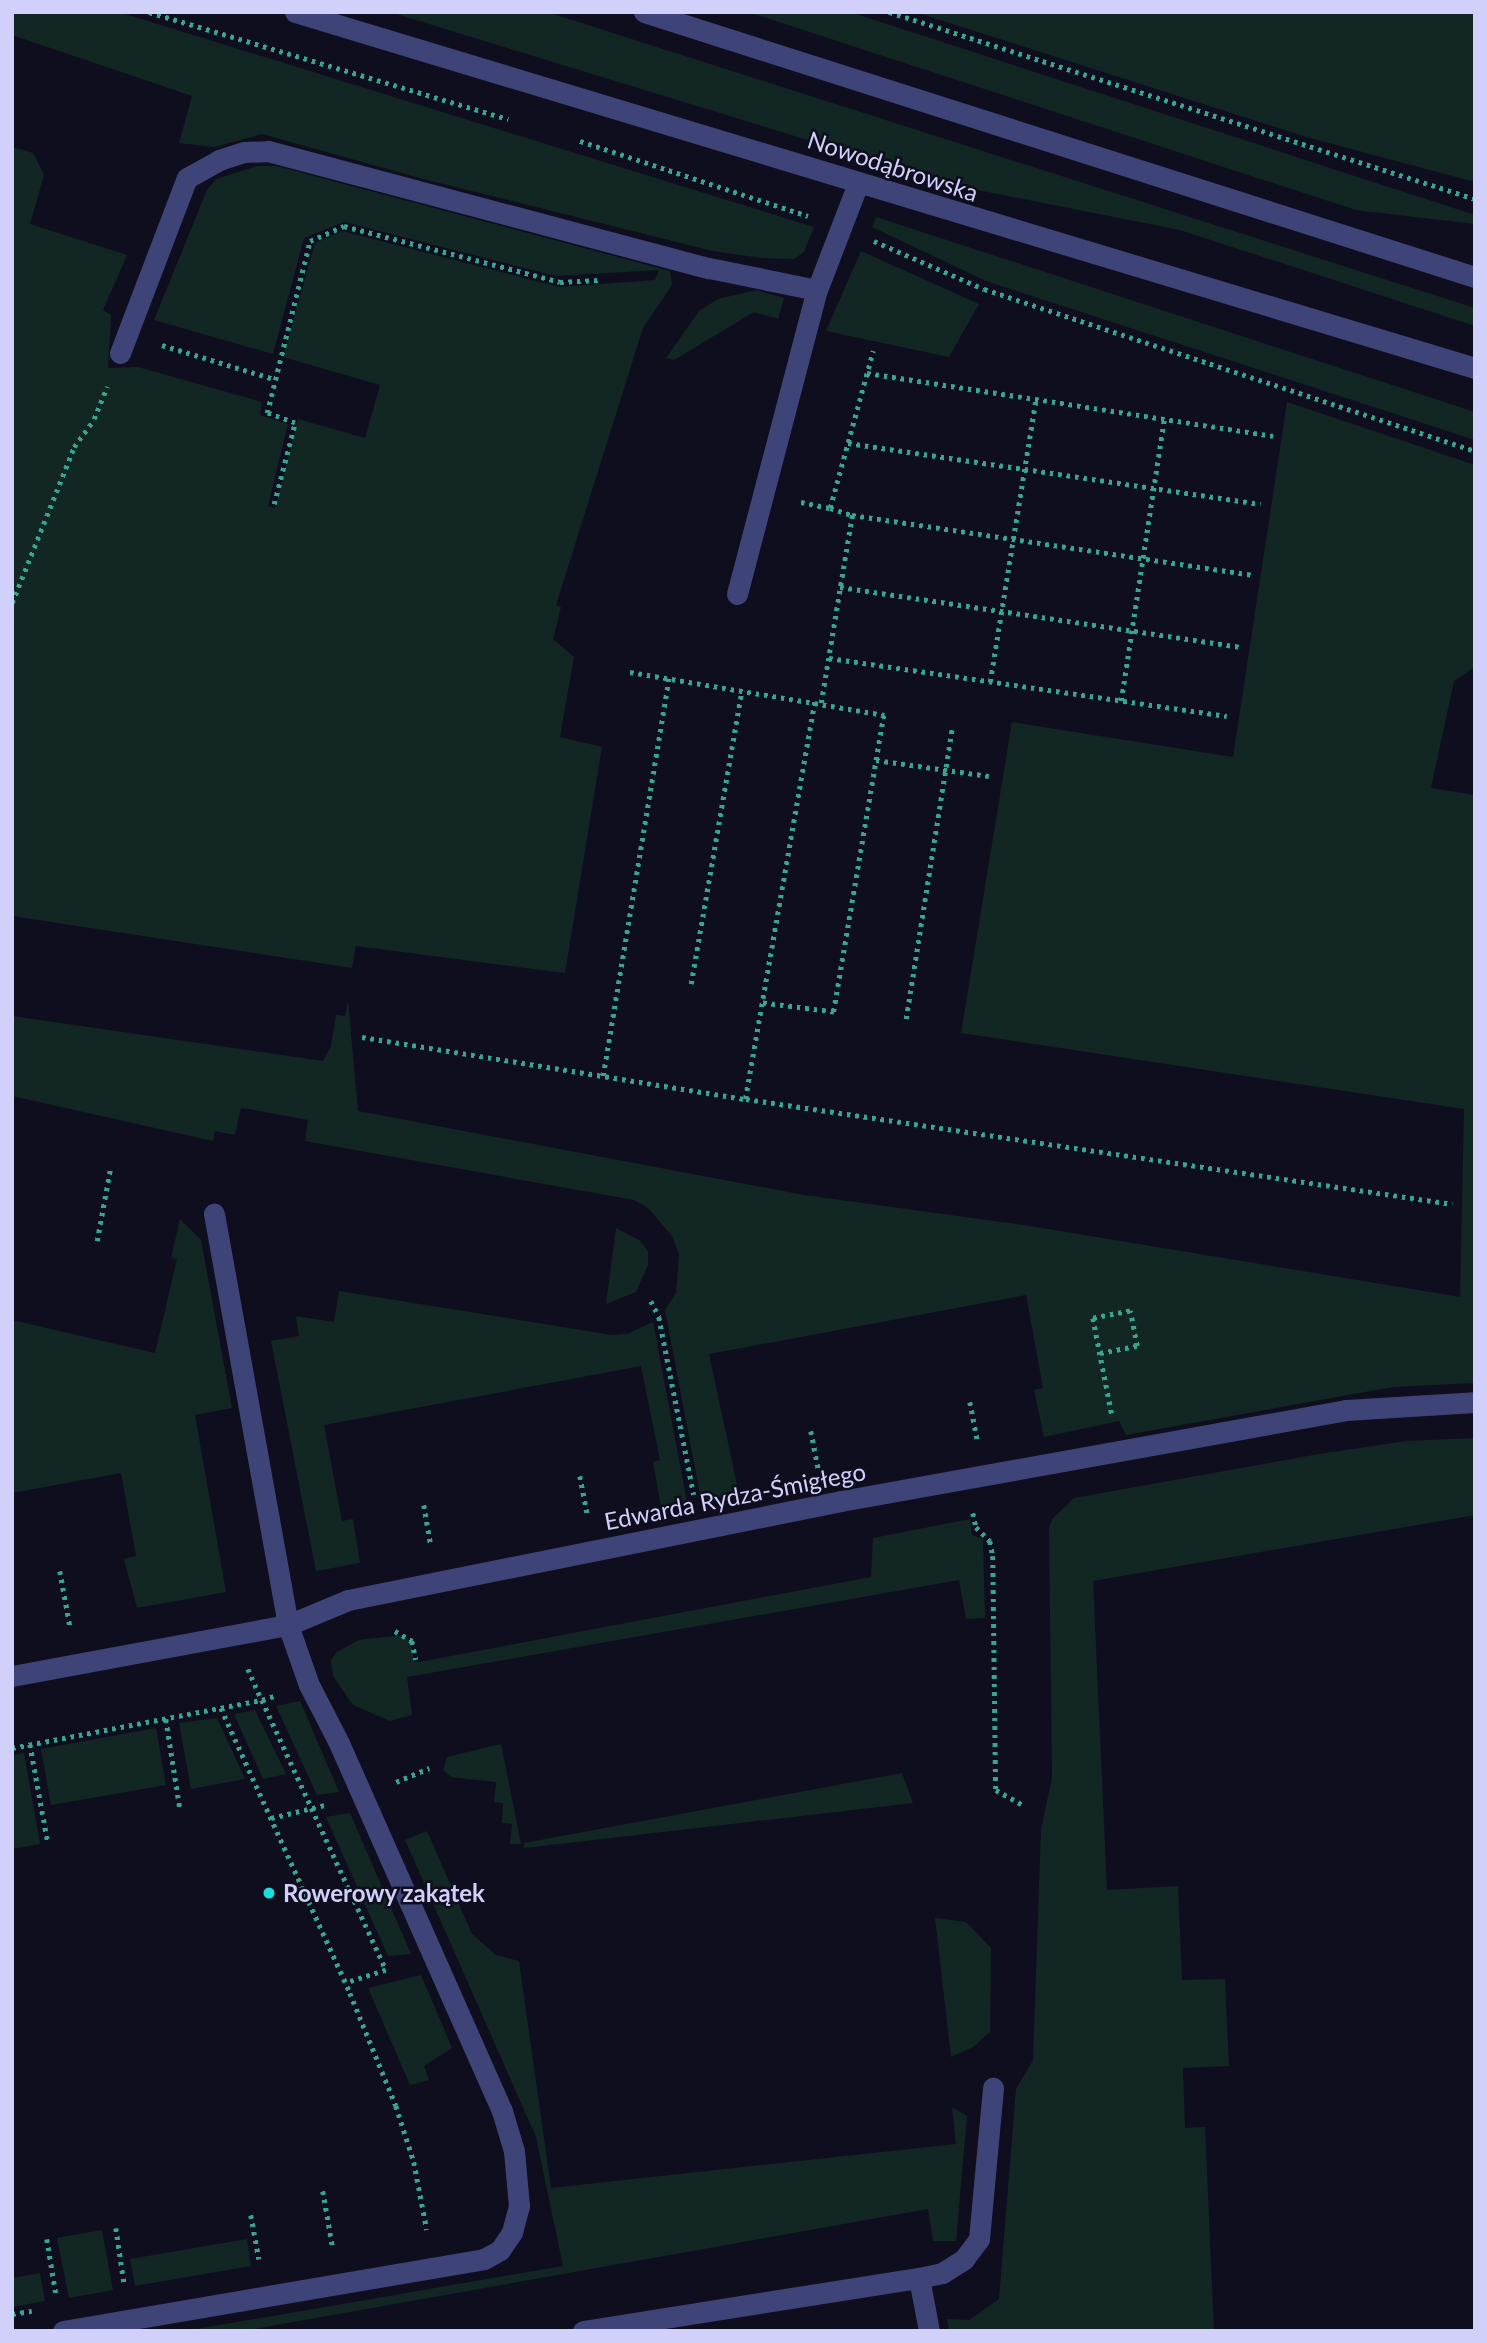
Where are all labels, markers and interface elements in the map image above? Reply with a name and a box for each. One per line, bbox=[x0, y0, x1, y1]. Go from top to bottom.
street label: Nowodąbrowska bbox=[804, 125, 982, 207]
street label: Edwarda Rydza-Śmigłego bbox=[602, 1457, 868, 1535]
place label: Rowerowy zakątek bbox=[283, 1879, 486, 1907]
marker: Rowerowy zakątek bbox=[261, 1885, 277, 1901]

